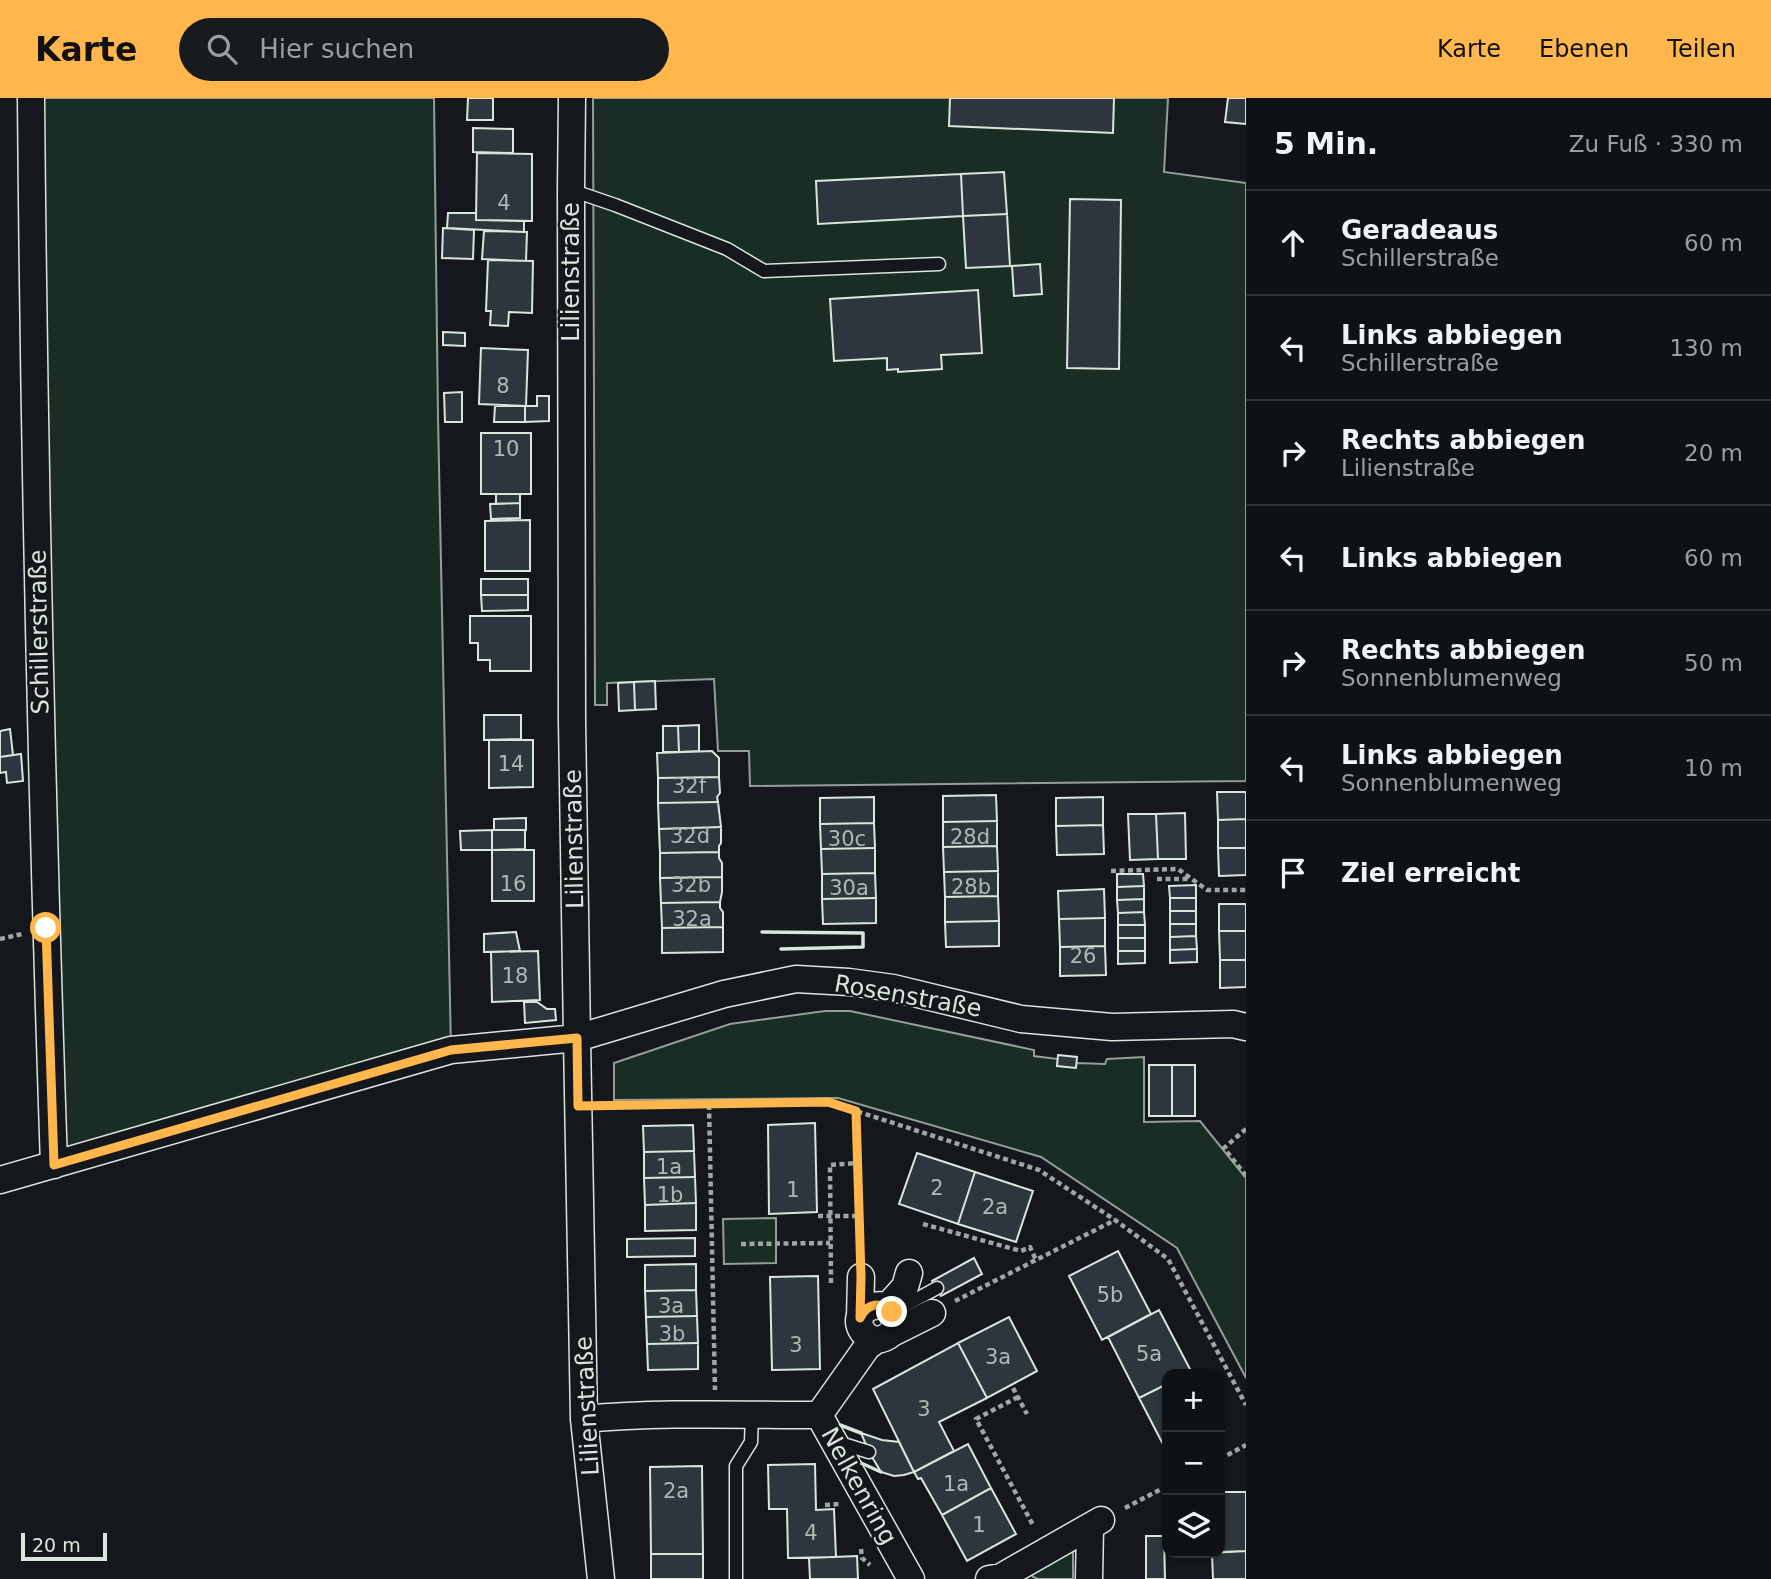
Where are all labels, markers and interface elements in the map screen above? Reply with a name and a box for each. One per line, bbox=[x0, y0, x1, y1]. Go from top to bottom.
search box bbox=[179, 18, 669, 81]
text: Karte bbox=[35, 30, 137, 69]
icon: search bbox=[203, 30, 241, 68]
text: Hier suchen bbox=[259, 34, 414, 64]
text: Karte bbox=[1437, 35, 1501, 63]
text: Ebenen bbox=[1539, 35, 1629, 63]
text: Teilen bbox=[1667, 35, 1736, 63]
text: 5 Min. bbox=[1274, 126, 1378, 161]
text: Zu Fuß · 330 m bbox=[1569, 131, 1743, 157]
house number: 4 bbox=[497, 191, 511, 215]
street label: Lilienstraße bbox=[557, 202, 585, 342]
text: Geradeaus bbox=[1341, 215, 1498, 245]
icon: ahead bbox=[1274, 224, 1312, 262]
text: 60 m bbox=[1684, 230, 1743, 256]
text: Schillerstraße bbox=[1341, 245, 1499, 271]
text: Links abbiegen bbox=[1341, 320, 1563, 350]
icon: left bbox=[1274, 329, 1312, 367]
text: 130 m bbox=[1669, 335, 1743, 361]
text: Schillerstraße bbox=[1341, 350, 1499, 376]
house number: 8 bbox=[496, 374, 510, 398]
text: Rechts abbiegen bbox=[1341, 425, 1586, 455]
icon: right bbox=[1274, 434, 1312, 472]
house number: 10 bbox=[493, 437, 519, 461]
text: 20 m bbox=[1684, 440, 1743, 466]
text: Lilienstraße bbox=[1341, 455, 1475, 481]
icon: left bbox=[1274, 539, 1312, 577]
text: Links abbiegen bbox=[1341, 543, 1563, 573]
text: 60 m bbox=[1684, 545, 1743, 571]
street label: Schillerstraße bbox=[24, 549, 54, 715]
text: Rechts abbiegen bbox=[1341, 635, 1586, 665]
icon: right bbox=[1274, 644, 1312, 682]
text: 50 m bbox=[1684, 650, 1743, 676]
text: Sonnenblumenweg bbox=[1341, 665, 1562, 691]
text: Links abbiegen bbox=[1341, 740, 1563, 770]
icon: left bbox=[1274, 749, 1312, 787]
house number: 14 bbox=[498, 752, 524, 776]
text: 10 m bbox=[1684, 755, 1743, 781]
street label: Lilienstraße bbox=[559, 769, 589, 909]
text: Sonnenblumenweg bbox=[1341, 770, 1562, 796]
house number: 32f bbox=[672, 774, 707, 798]
house number: 32d bbox=[670, 824, 710, 848]
house number: 28d bbox=[950, 825, 990, 849]
house number: 30c bbox=[828, 827, 866, 851]
icon: arrive bbox=[1274, 854, 1312, 892]
text: Ziel erreicht bbox=[1341, 858, 1521, 888]
house number: 16 bbox=[500, 872, 526, 896]
house number: 32b bbox=[671, 873, 711, 897]
house number: 28b bbox=[951, 875, 991, 899]
house number: 30a bbox=[829, 876, 869, 900]
house number: 32a bbox=[672, 907, 712, 931]
route start bbox=[30, 912, 61, 943]
house number: 26 bbox=[1070, 944, 1096, 968]
house number: 18 bbox=[502, 964, 528, 988]
street label: Rosenstraße bbox=[832, 969, 984, 1023]
house number: 1a bbox=[656, 1155, 682, 1179]
house number: 2 bbox=[930, 1176, 944, 1200]
house number: 1 bbox=[786, 1178, 800, 1202]
house number: 1b bbox=[657, 1183, 683, 1207]
house number: 2a bbox=[982, 1195, 1008, 1219]
house number: 5b bbox=[1097, 1283, 1123, 1307]
house number: 3a bbox=[658, 1294, 684, 1318]
route end bbox=[876, 1296, 907, 1327]
house number: 3b bbox=[659, 1322, 685, 1346]
house number: 3 bbox=[789, 1333, 803, 1357]
street label: Lilienstraße bbox=[569, 1335, 605, 1477]
house number: 5a bbox=[1136, 1342, 1162, 1366]
house number: 3a bbox=[985, 1345, 1011, 1369]
map controls bbox=[1162, 1369, 1225, 1558]
button: + bbox=[1162, 1369, 1225, 1432]
house number: 3 bbox=[917, 1397, 931, 1421]
street label: Nelkenring bbox=[815, 1423, 903, 1549]
button: − bbox=[1162, 1432, 1225, 1495]
house number: 1a bbox=[943, 1472, 969, 1496]
house number: 2a bbox=[663, 1479, 689, 1503]
button: layers bbox=[1162, 1495, 1225, 1558]
house number: 1 bbox=[972, 1513, 986, 1537]
house number: 4 bbox=[804, 1521, 818, 1545]
scale bar bbox=[21, 1530, 107, 1562]
text: 20 m bbox=[32, 1534, 81, 1556]

